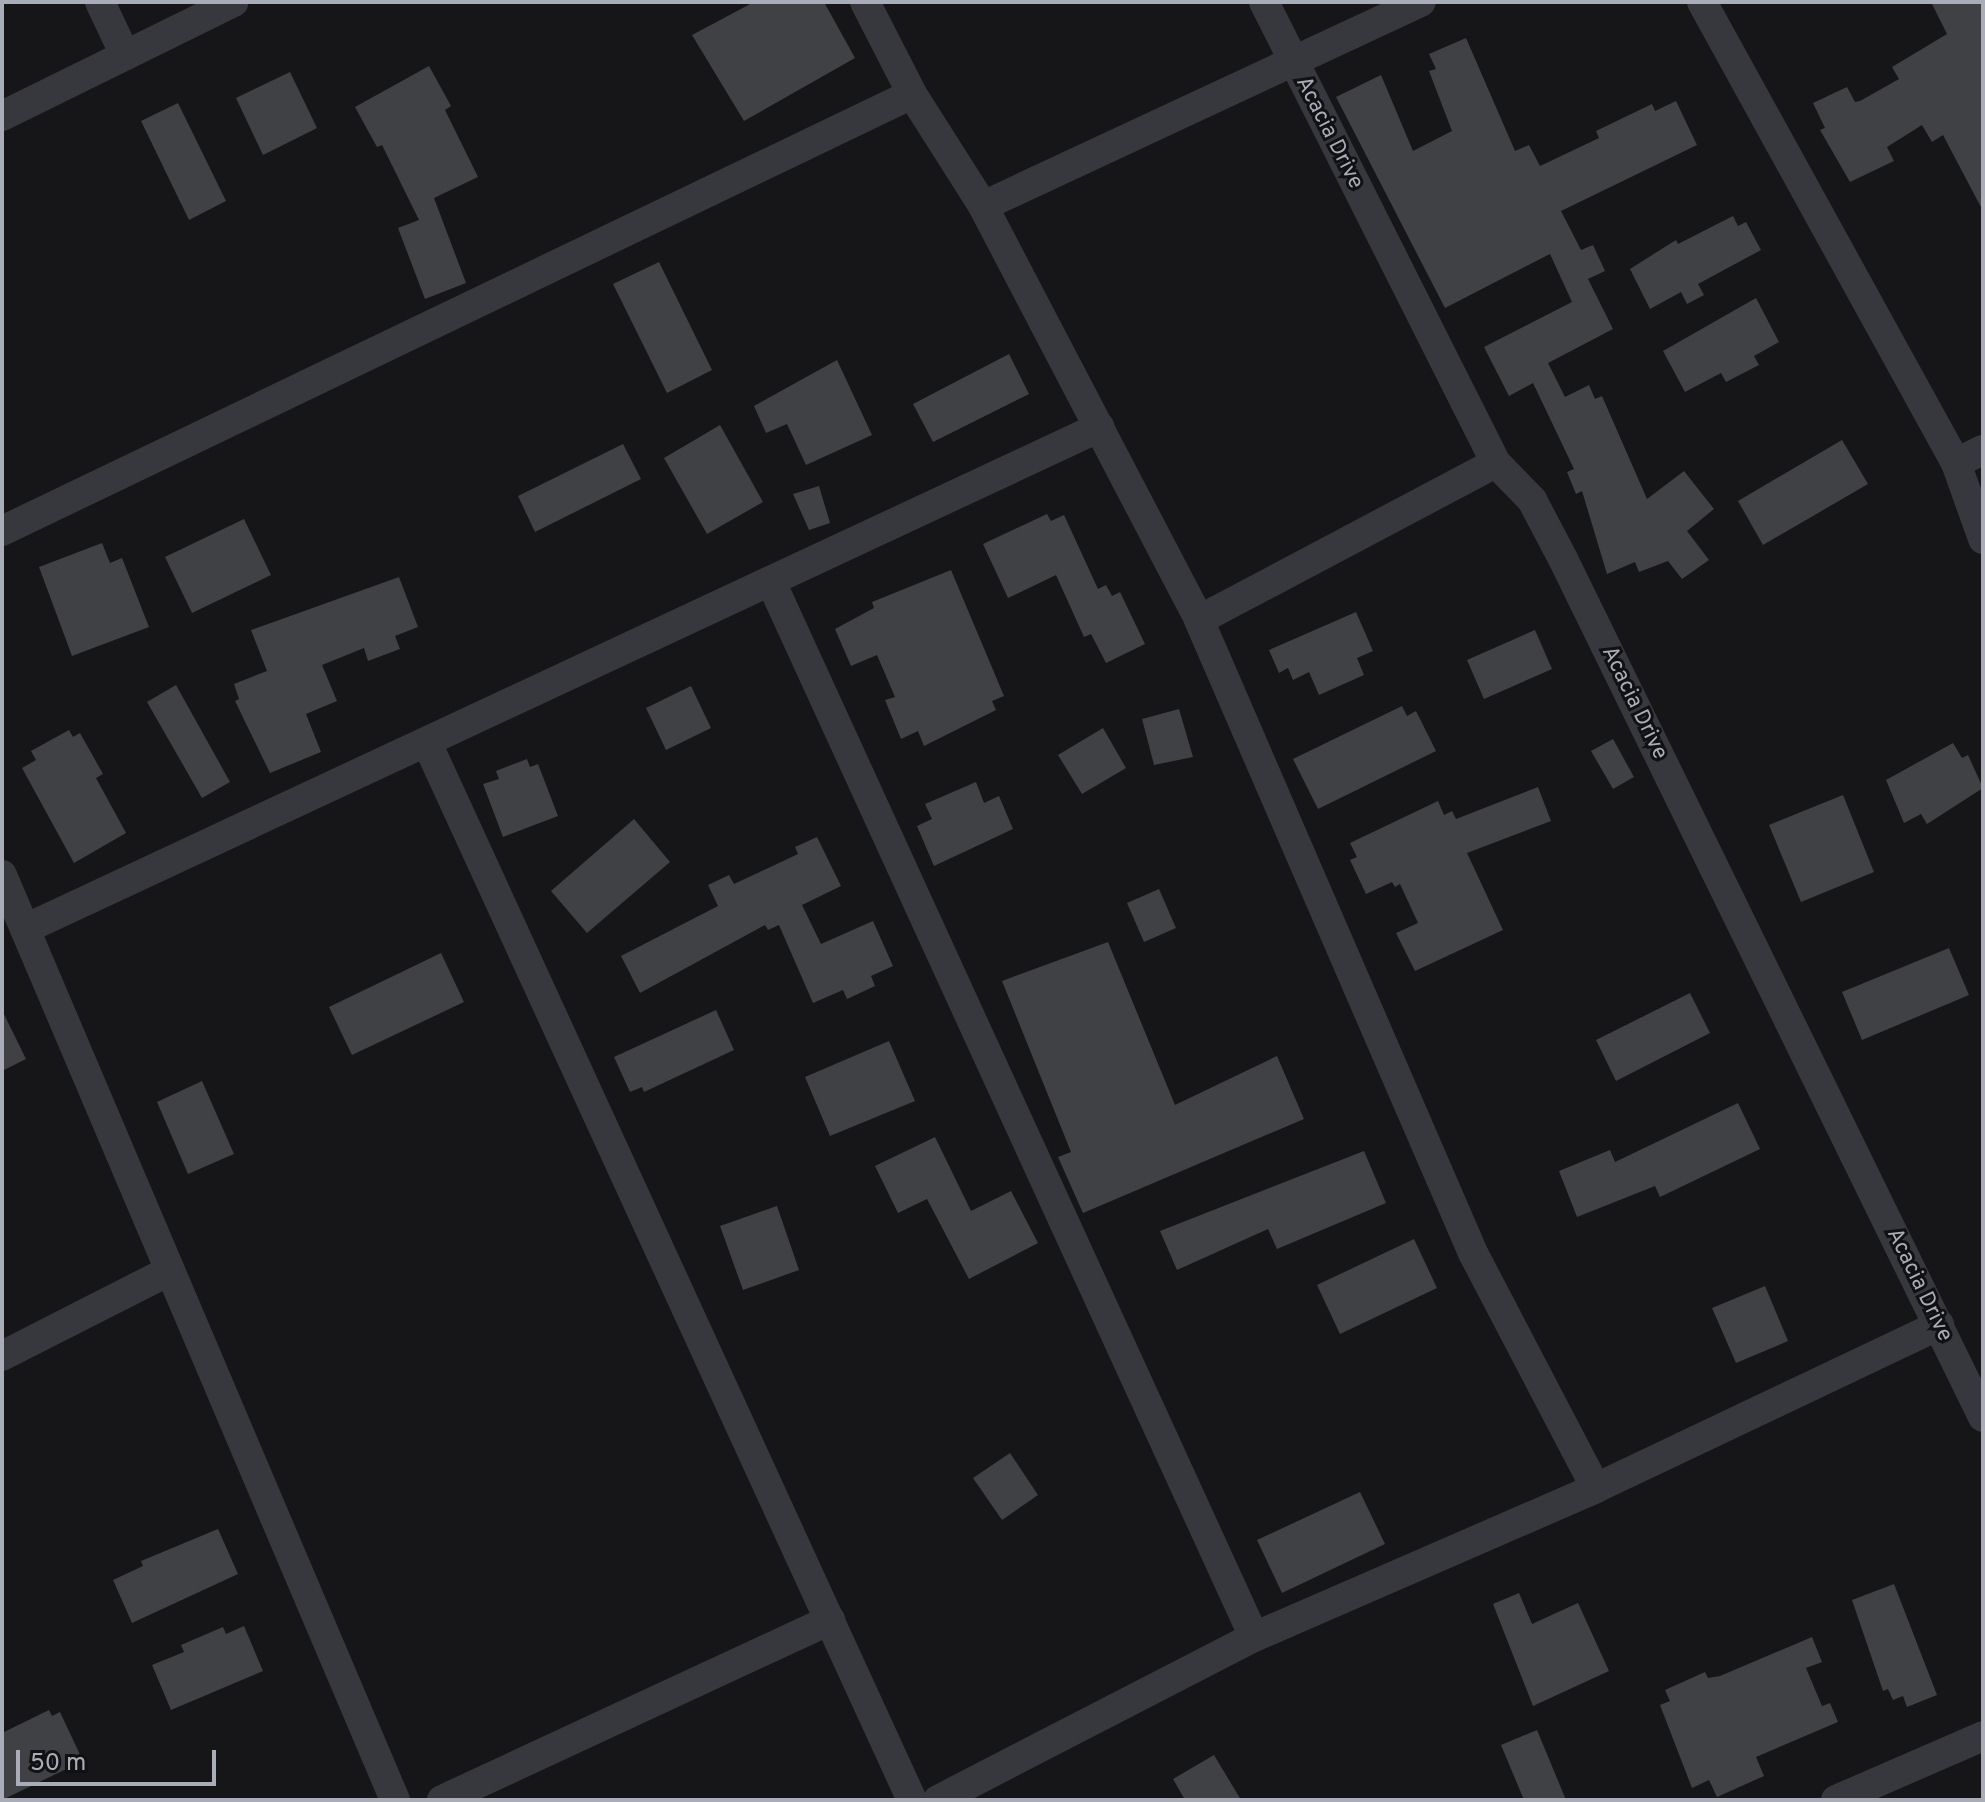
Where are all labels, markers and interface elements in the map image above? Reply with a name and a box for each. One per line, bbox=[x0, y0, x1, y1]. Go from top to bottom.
street label: Acacia Drive bbox=[1289, 72, 1369, 194]
street label: Acacia Drive bbox=[1595, 642, 1673, 764]
street label: Acacia Drive bbox=[1880, 1224, 1958, 1346]
scale bar bbox=[20, 1734, 220, 1784]
text: 50 m bbox=[30, 1749, 86, 1779]

